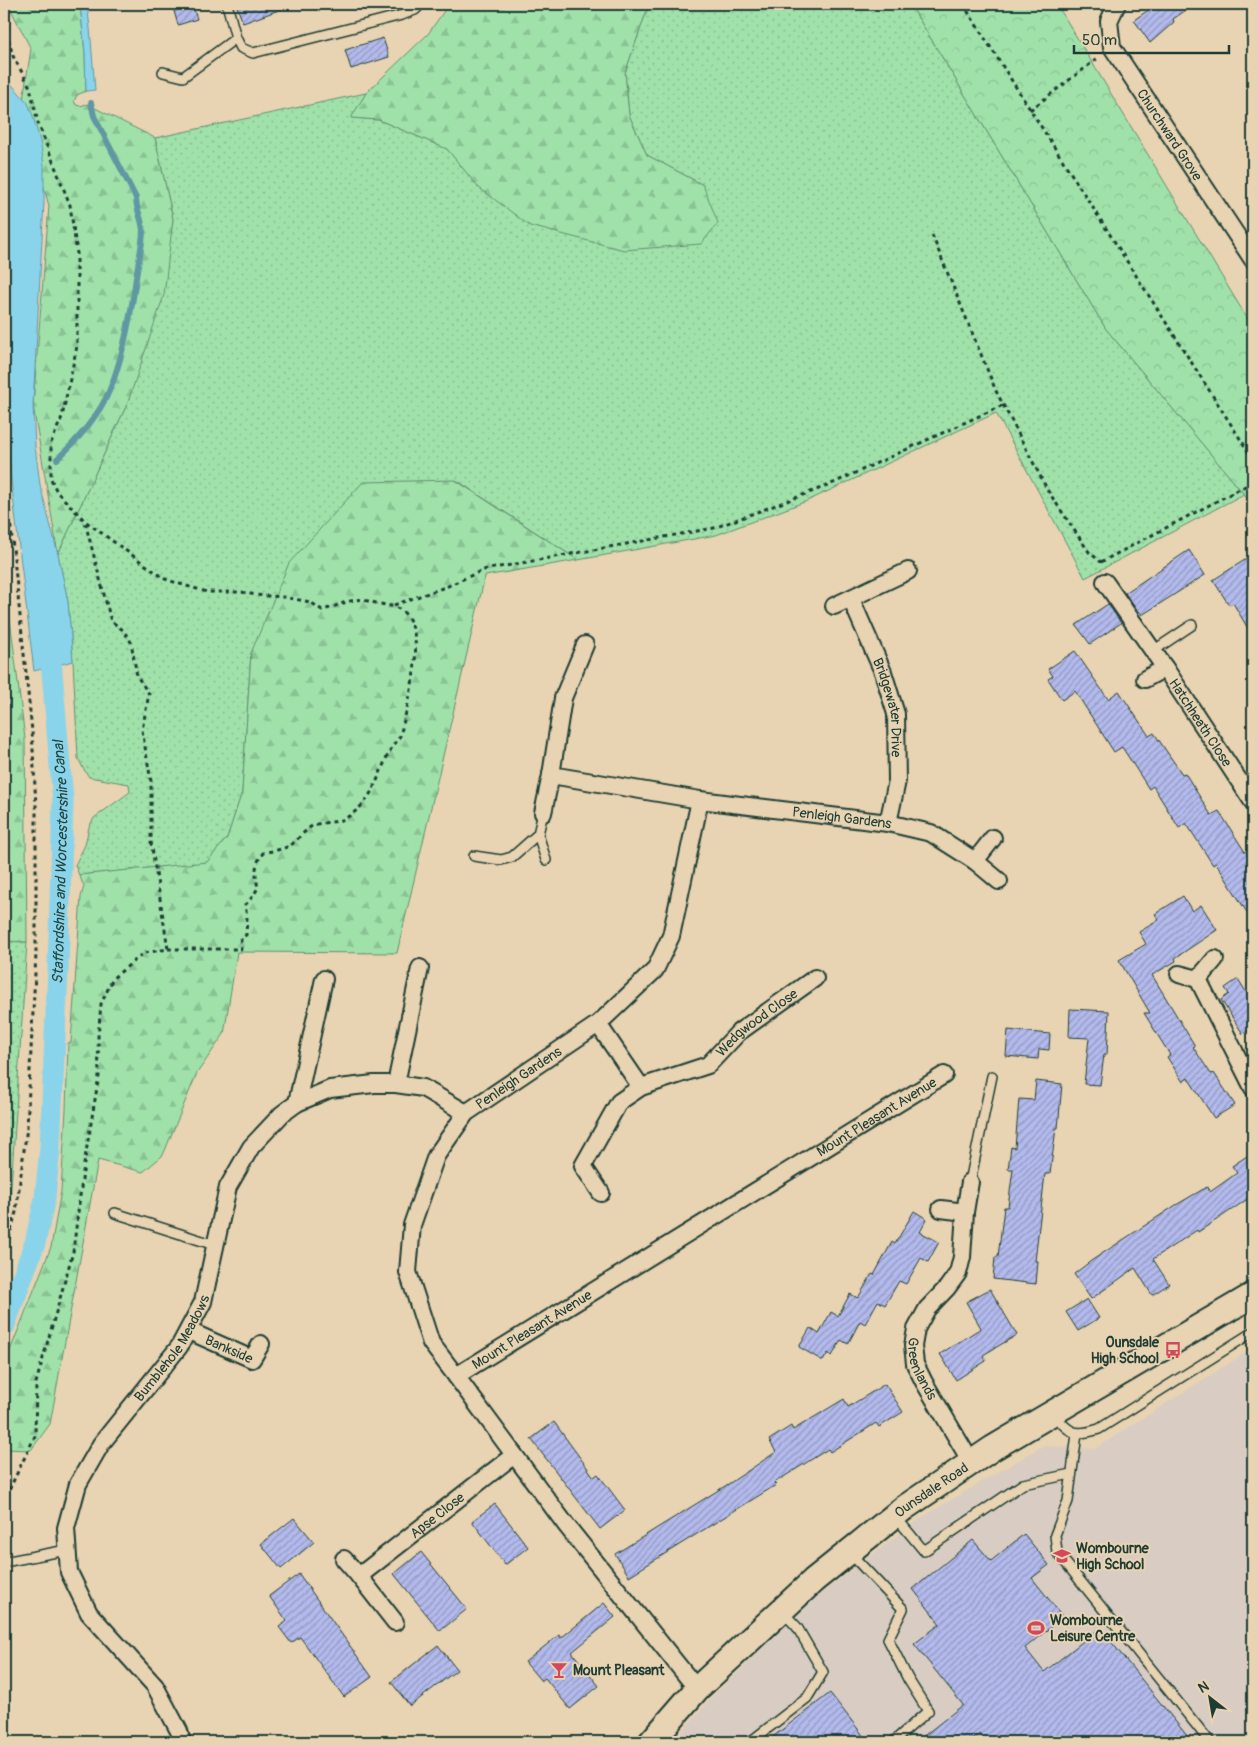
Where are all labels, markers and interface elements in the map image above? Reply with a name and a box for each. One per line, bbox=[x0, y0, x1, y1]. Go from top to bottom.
scale bar bbox=[1074, 22, 1230, 54]
text: 50 m bbox=[1082, 31, 1117, 50]
street label: Churchward Grove bbox=[1133, 86, 1206, 184]
street label: Bridgewater Drive bbox=[869, 655, 905, 758]
street label: Hatchheath Close bbox=[1165, 675, 1235, 770]
water label: Staffordshire and Worcestershire Canal bbox=[48, 738, 73, 985]
street label: Penleigh Gardens bbox=[791, 803, 894, 833]
street label: Wedgwood Close bbox=[712, 985, 801, 1060]
street label: Penleigh Gardens bbox=[473, 1043, 566, 1113]
street label: Mount Pleasant Avenue bbox=[814, 1074, 940, 1160]
street label: Mount Pleasant Avenue bbox=[469, 1286, 595, 1373]
street label: Bumblehole Meadows bbox=[131, 1293, 213, 1405]
street label: Bankside bbox=[202, 1331, 256, 1367]
place label: Ounsdale High School bbox=[1091, 1334, 1160, 1367]
street label: Greenlands bbox=[904, 1336, 941, 1404]
bus stop icon: Ounsdale High School bbox=[1163, 1340, 1183, 1360]
street label: Ounsdale Road bbox=[891, 1459, 972, 1521]
street label: Apse Close bbox=[407, 1489, 468, 1542]
place label: Wombourne High School bbox=[1076, 1540, 1150, 1573]
school or university icon: Wombourne High School bbox=[1052, 1546, 1072, 1566]
place label: Wombourne Leisure Centre bbox=[1050, 1612, 1136, 1645]
sports icon: Wombourne Leisure Centre bbox=[1026, 1618, 1046, 1638]
bar icon: Mount Pleasant bbox=[549, 1660, 569, 1680]
place label: Mount Pleasant bbox=[573, 1662, 665, 1679]
north arrow bbox=[1184, 1674, 1234, 1724]
text: N bbox=[1195, 1678, 1212, 1697]

